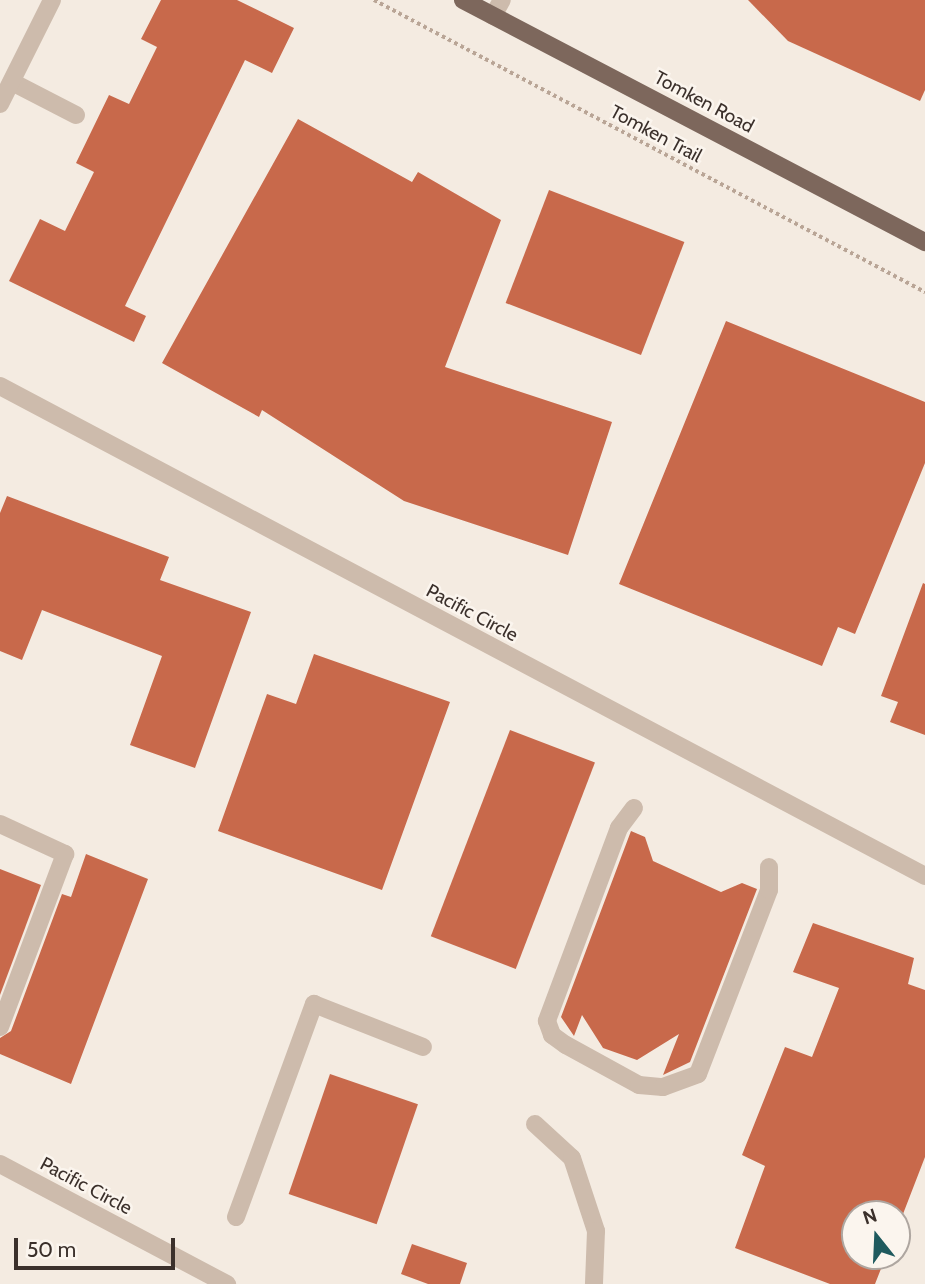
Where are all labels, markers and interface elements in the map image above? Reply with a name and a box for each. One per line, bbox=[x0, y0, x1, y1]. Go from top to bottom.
street label: Tomken Road bbox=[650, 66, 758, 138]
street label: Tomken Trail bbox=[606, 100, 706, 168]
street label: Pacific Circle bbox=[422, 579, 522, 647]
street label: Pacific Circle bbox=[36, 1152, 136, 1220]
north arrow bbox=[841, 1200, 911, 1270]
text: N bbox=[860, 1203, 880, 1229]
scale bar bbox=[18, 1224, 178, 1268]
text: 50 m bbox=[27, 1237, 76, 1262]

